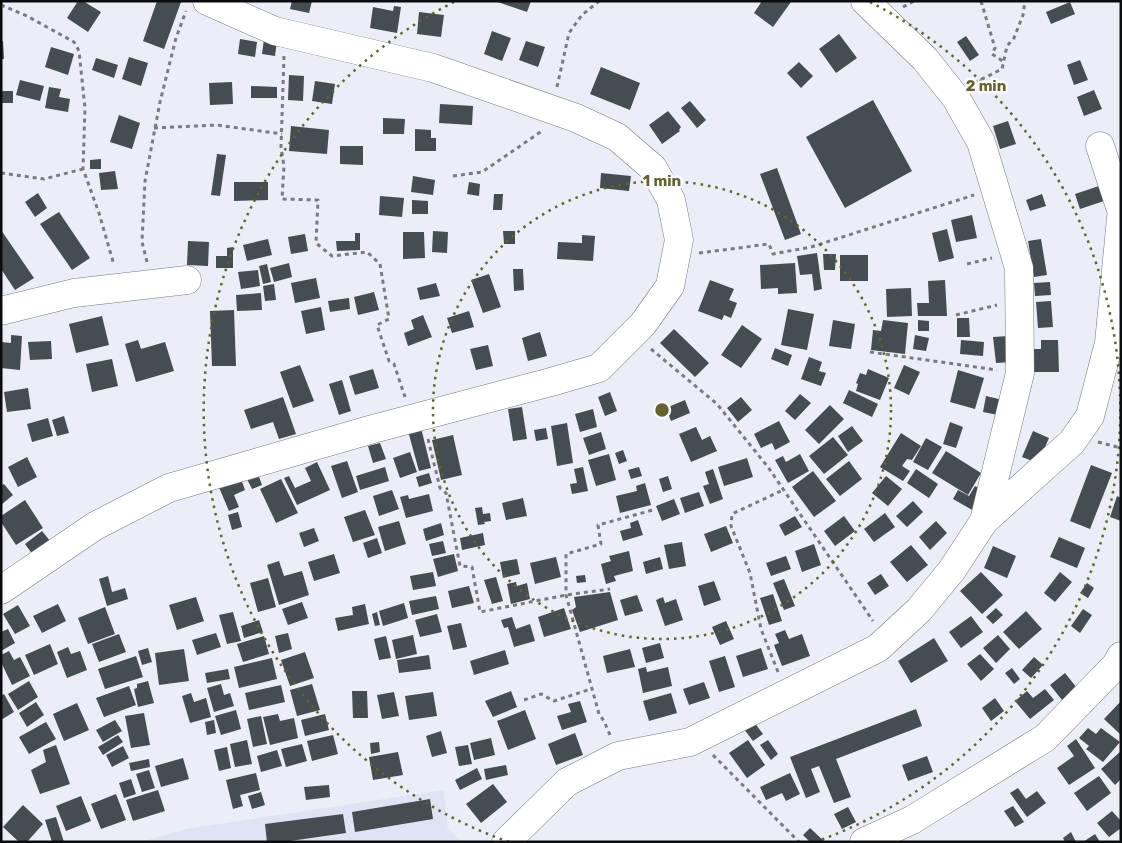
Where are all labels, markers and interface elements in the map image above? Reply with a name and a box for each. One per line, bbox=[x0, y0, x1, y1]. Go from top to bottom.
text: 2 min bbox=[966, 77, 1006, 95]
text: 1 min bbox=[643, 172, 681, 190]
centre of rings bbox=[653, 401, 671, 419]

